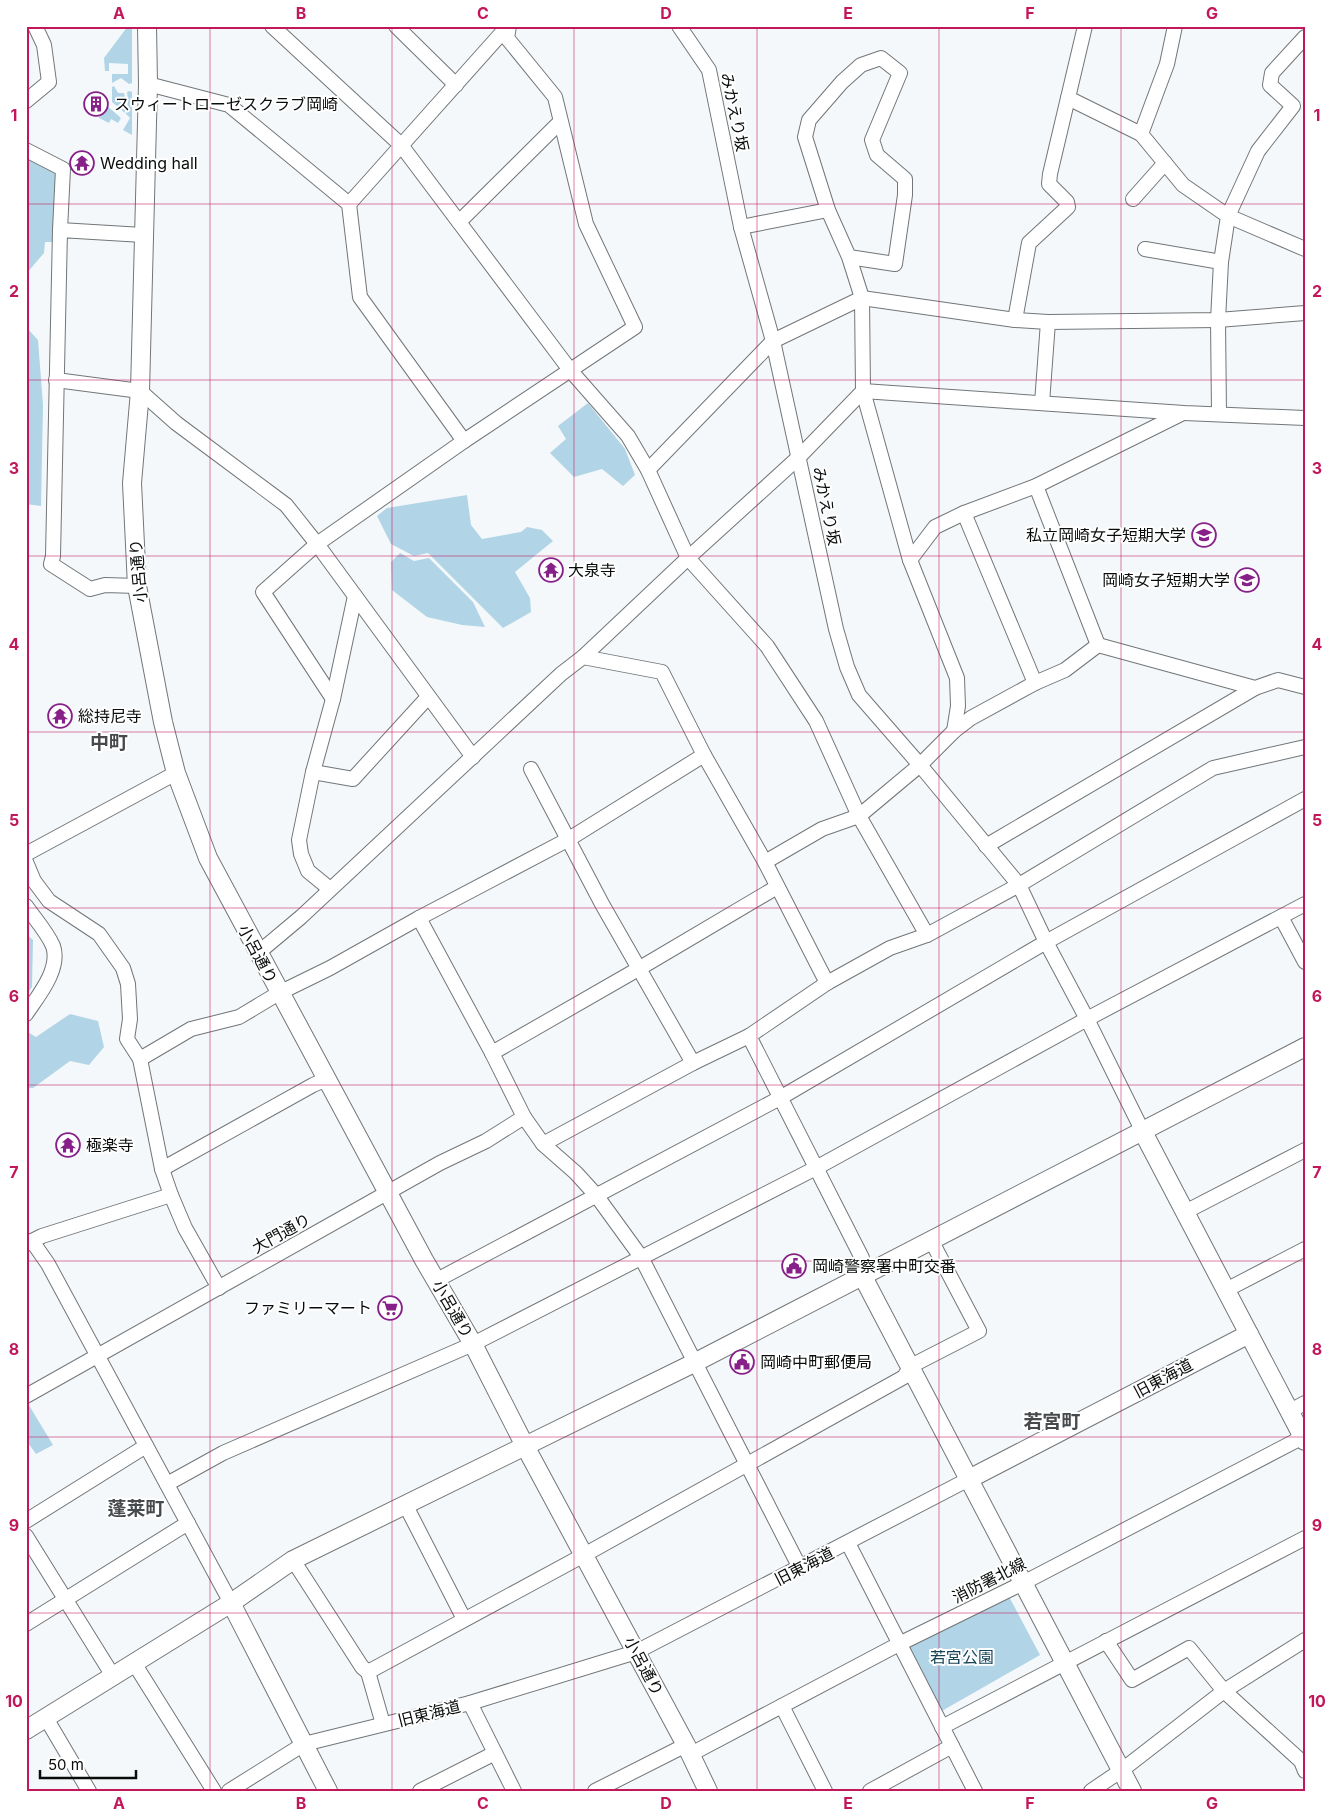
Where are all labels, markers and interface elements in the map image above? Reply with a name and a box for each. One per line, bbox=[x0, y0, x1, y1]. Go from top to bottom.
text: A bbox=[113, 3, 125, 23]
text: B bbox=[296, 3, 306, 23]
text: C bbox=[477, 3, 489, 23]
text: D bbox=[660, 3, 672, 23]
text: E bbox=[843, 3, 853, 23]
text: F bbox=[1025, 3, 1035, 23]
text: G bbox=[1206, 3, 1218, 23]
street label: みかえり坂 bbox=[717, 71, 753, 153]
building icon: スウィートローゼスクラブ岡崎 bbox=[83, 91, 109, 117]
place label: スウィートローゼスクラブ岡崎 bbox=[114, 94, 338, 114]
text: 1 bbox=[11, 105, 17, 125]
text: 1 bbox=[1314, 105, 1320, 125]
temple icon: Wedding hall bbox=[69, 150, 95, 176]
place label: Wedding hall bbox=[100, 153, 198, 173]
text: 2 bbox=[9, 281, 19, 301]
text: 2 bbox=[1312, 281, 1322, 301]
text: 3 bbox=[9, 458, 19, 478]
text: 3 bbox=[1312, 458, 1322, 478]
street label: みかえり坂 bbox=[809, 465, 845, 547]
school or university icon: 私立岡崎女子短期大学 bbox=[1191, 522, 1217, 548]
place label: 私立岡崎女子短期大学 bbox=[1026, 525, 1186, 545]
street label: 小呂通り bbox=[125, 538, 151, 604]
temple icon: 大泉寺 bbox=[538, 557, 564, 583]
place label: 大泉寺 bbox=[568, 560, 616, 580]
school or university icon: 岡崎女子短期大学 bbox=[1234, 567, 1260, 593]
place label: 岡崎女子短期大学 bbox=[1102, 570, 1230, 590]
text: 4 bbox=[9, 634, 20, 654]
text: 4 bbox=[1312, 634, 1323, 654]
temple icon: 総持尼寺 bbox=[47, 703, 73, 729]
place label: 総持尼寺 bbox=[78, 706, 142, 726]
district label: 中町 bbox=[90, 731, 128, 754]
text: 5 bbox=[9, 810, 19, 830]
text: 5 bbox=[1312, 810, 1322, 830]
street label: 小呂通り bbox=[234, 921, 282, 987]
text: 6 bbox=[9, 986, 19, 1006]
text: 6 bbox=[1312, 986, 1322, 1006]
temple icon: 極楽寺 bbox=[55, 1132, 81, 1158]
place label: 極楽寺 bbox=[86, 1135, 134, 1155]
text: 7 bbox=[9, 1162, 19, 1182]
text: 7 bbox=[1312, 1162, 1322, 1182]
street label: 大門通り bbox=[248, 1209, 314, 1257]
public building icon: 岡崎警察署中町交番 bbox=[781, 1253, 807, 1279]
place label: 岡崎警察署中町交番 bbox=[812, 1256, 956, 1276]
street label: 小呂通り bbox=[428, 1276, 478, 1342]
supermarket icon: ファミリーマート bbox=[377, 1295, 403, 1321]
place label: ファミリーマート bbox=[244, 1298, 372, 1318]
text: 8 bbox=[9, 1339, 19, 1359]
text: 8 bbox=[1312, 1339, 1322, 1359]
public building icon: 岡崎中町郵便局 bbox=[729, 1349, 755, 1375]
place label: 岡崎中町郵便局 bbox=[760, 1352, 872, 1372]
street label: 旧東海道 bbox=[1130, 1354, 1196, 1402]
district label: 若宮町 bbox=[1023, 1410, 1081, 1433]
district label: 蓬莱町 bbox=[107, 1497, 165, 1520]
text: 9 bbox=[9, 1515, 19, 1535]
text: 9 bbox=[1312, 1515, 1322, 1535]
street label: 旧東海道 bbox=[771, 1543, 837, 1589]
street label: 消防署北線 bbox=[949, 1553, 1029, 1607]
street label: 小呂通り bbox=[620, 1633, 668, 1699]
park label: 若宮公園 bbox=[930, 1647, 994, 1667]
text: 10 bbox=[5, 1691, 23, 1711]
text: 10 bbox=[1308, 1691, 1326, 1711]
street label: 旧東海道 bbox=[396, 1696, 462, 1730]
scale bar bbox=[40, 1747, 136, 1779]
text: 50 m bbox=[48, 1755, 84, 1774]
text: A bbox=[113, 1793, 125, 1813]
text: B bbox=[296, 1793, 306, 1813]
text: C bbox=[477, 1793, 489, 1813]
text: D bbox=[660, 1793, 672, 1813]
text: E bbox=[843, 1793, 853, 1813]
text: F bbox=[1025, 1793, 1035, 1813]
text: G bbox=[1206, 1793, 1218, 1813]

